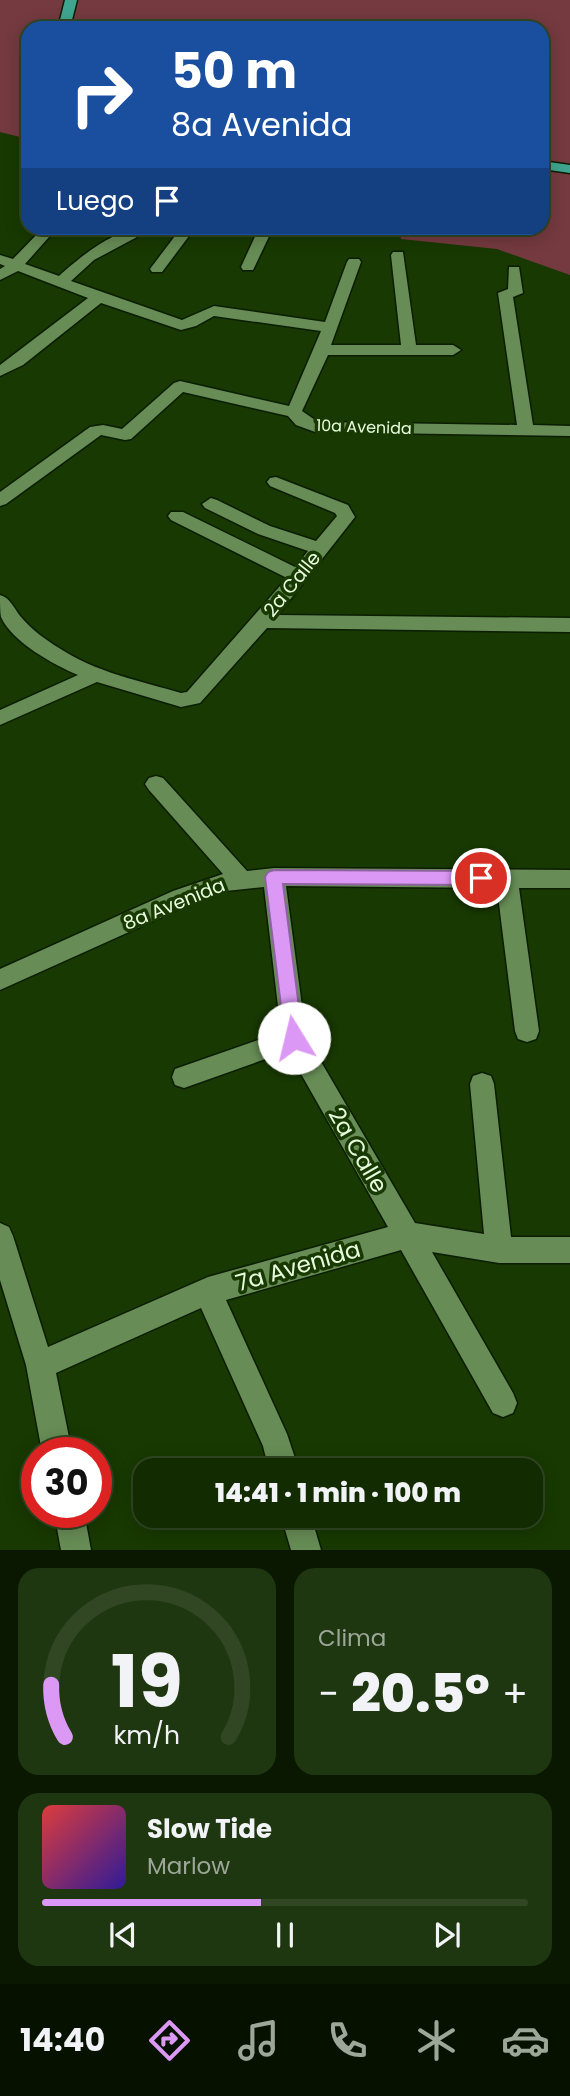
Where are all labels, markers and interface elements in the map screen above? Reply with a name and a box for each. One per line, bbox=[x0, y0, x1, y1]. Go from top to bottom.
text: 50 m bbox=[171, 37, 297, 105]
icon: right bbox=[56, 49, 147, 140]
text: 8a Avenida bbox=[171, 102, 352, 147]
icon: arrive bbox=[148, 182, 186, 220]
text: Luego bbox=[56, 183, 134, 219]
street label: 10a Avenida bbox=[316, 414, 412, 440]
street label: 2a Calle bbox=[257, 545, 327, 623]
pin bbox=[451, 848, 511, 908]
icon: arrive bbox=[462, 859, 500, 897]
street label: 8a Avenida bbox=[119, 871, 229, 937]
position arrow bbox=[257, 1001, 331, 1075]
street label: 2a Calle bbox=[321, 1101, 395, 1199]
street label: 7a Avenida bbox=[232, 1233, 364, 1299]
speed limit sign: 30 bbox=[21, 1437, 112, 1528]
text: 14:41 · 1 min · 100 m bbox=[215, 1475, 461, 1511]
text: Clima bbox=[318, 1622, 386, 1654]
text: 19 bbox=[111, 1632, 183, 1733]
text: 20.5° bbox=[351, 1657, 490, 1730]
text: − bbox=[318, 1667, 339, 1720]
text: + bbox=[502, 1667, 528, 1720]
text: km/h bbox=[114, 1718, 180, 1753]
text: Slow Tide bbox=[147, 1811, 272, 1847]
text: Marlow bbox=[147, 1850, 230, 1882]
icon: previous bbox=[104, 1916, 142, 1954]
icon: pause bbox=[266, 1916, 304, 1954]
icon: next bbox=[428, 1916, 466, 1954]
icon: directions bbox=[145, 2016, 194, 2065]
icon: music bbox=[234, 2016, 283, 2065]
icon: phone bbox=[323, 2016, 372, 2065]
icon: climate bbox=[412, 2016, 461, 2065]
icon: car bbox=[501, 2016, 550, 2065]
text: 14:40 bbox=[20, 2017, 105, 2062]

